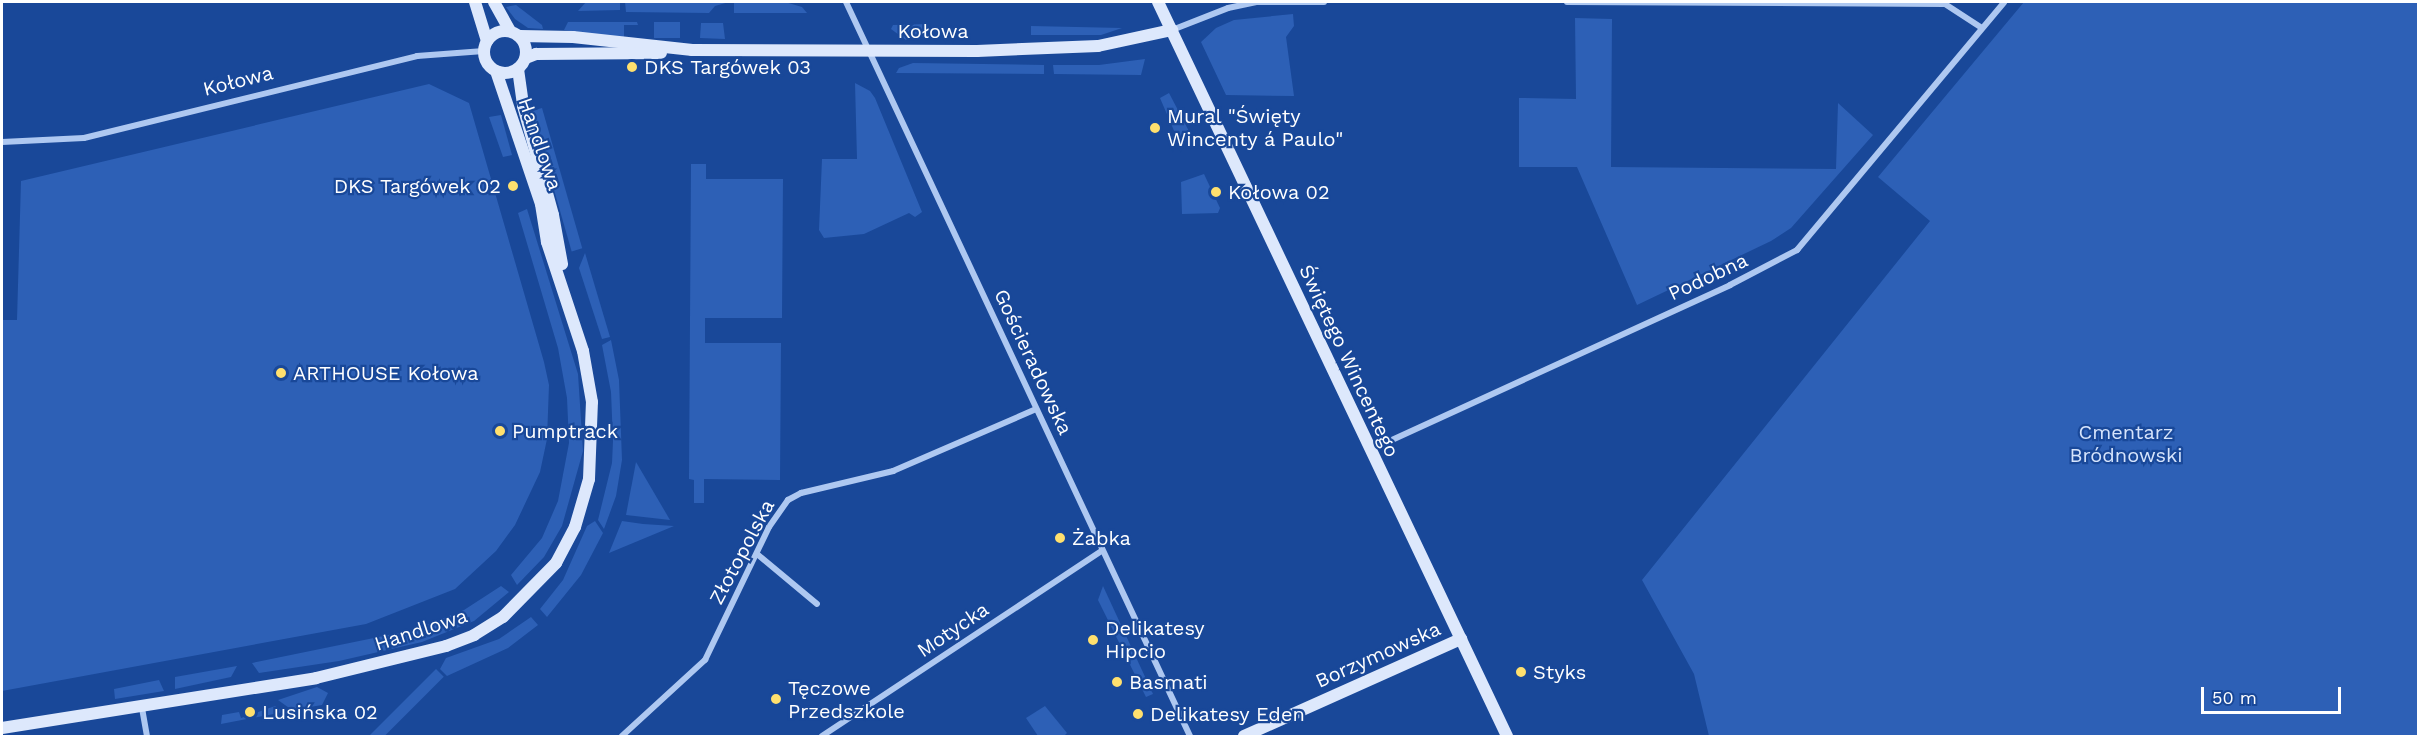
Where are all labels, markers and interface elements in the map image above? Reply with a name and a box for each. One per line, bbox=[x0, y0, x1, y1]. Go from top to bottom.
street label: Kołowa bbox=[897, 19, 969, 43]
place label: DKS Targówek 03 bbox=[644, 55, 812, 79]
marker: DKS Targówek 03 bbox=[625, 60, 639, 74]
street label: Kołowa bbox=[201, 61, 275, 101]
street label: Handlowa bbox=[513, 95, 567, 193]
place label: Mural "Święty Wincenty á Paulo" bbox=[1167, 104, 1344, 151]
marker: Mural "Święty Wincenty á Paulo" bbox=[1148, 121, 1162, 135]
place label: DKS Targówek 02 bbox=[333, 174, 501, 198]
marker: DKS Targówek 02 bbox=[506, 179, 520, 193]
place label: Kołowa 02 bbox=[1228, 180, 1330, 204]
marker: Kołowa 02 bbox=[1209, 185, 1223, 199]
street label: Podobna bbox=[1665, 248, 1751, 306]
street label: Świętego Wincentego bbox=[1294, 261, 1404, 461]
street label: Gościeradowska bbox=[989, 285, 1077, 439]
place label: ARTHOUSE Kołowa bbox=[293, 361, 479, 385]
marker: ARTHOUSE Kołowa bbox=[274, 366, 288, 380]
place label: Pumptrack bbox=[512, 419, 618, 443]
park label: Cmentarz Bródnowski bbox=[2069, 420, 2183, 467]
marker: Pumptrack bbox=[493, 424, 507, 438]
street label: Złotopolska bbox=[704, 496, 780, 608]
place label: Żabka bbox=[1072, 526, 1131, 550]
marker: Żabka bbox=[1053, 531, 1067, 545]
street label: Motycka bbox=[913, 597, 993, 663]
street label: Handlowa bbox=[371, 604, 471, 656]
place label: Delikatesy Hipcio bbox=[1105, 616, 1205, 663]
street label: Borzymowska bbox=[1312, 617, 1444, 693]
marker: Delikatesy Hipcio bbox=[1086, 633, 1100, 647]
place label: Styks bbox=[1533, 660, 1586, 684]
marker: Styks bbox=[1514, 665, 1528, 679]
place label: Basmati bbox=[1129, 670, 1208, 694]
marker: Basmati bbox=[1110, 675, 1124, 689]
scale bar bbox=[2204, 675, 2344, 713]
place label: Tęczowe Przedszkole bbox=[788, 676, 905, 723]
text: 50 m bbox=[2212, 687, 2257, 708]
marker: Tęczowe Przedszkole bbox=[769, 692, 783, 706]
place label: Lusińska 02 bbox=[262, 700, 378, 724]
place label: Delikatesy Eden bbox=[1150, 702, 1305, 726]
marker: Lusińska 02 bbox=[243, 705, 257, 719]
marker: Delikatesy Eden bbox=[1131, 707, 1145, 721]

